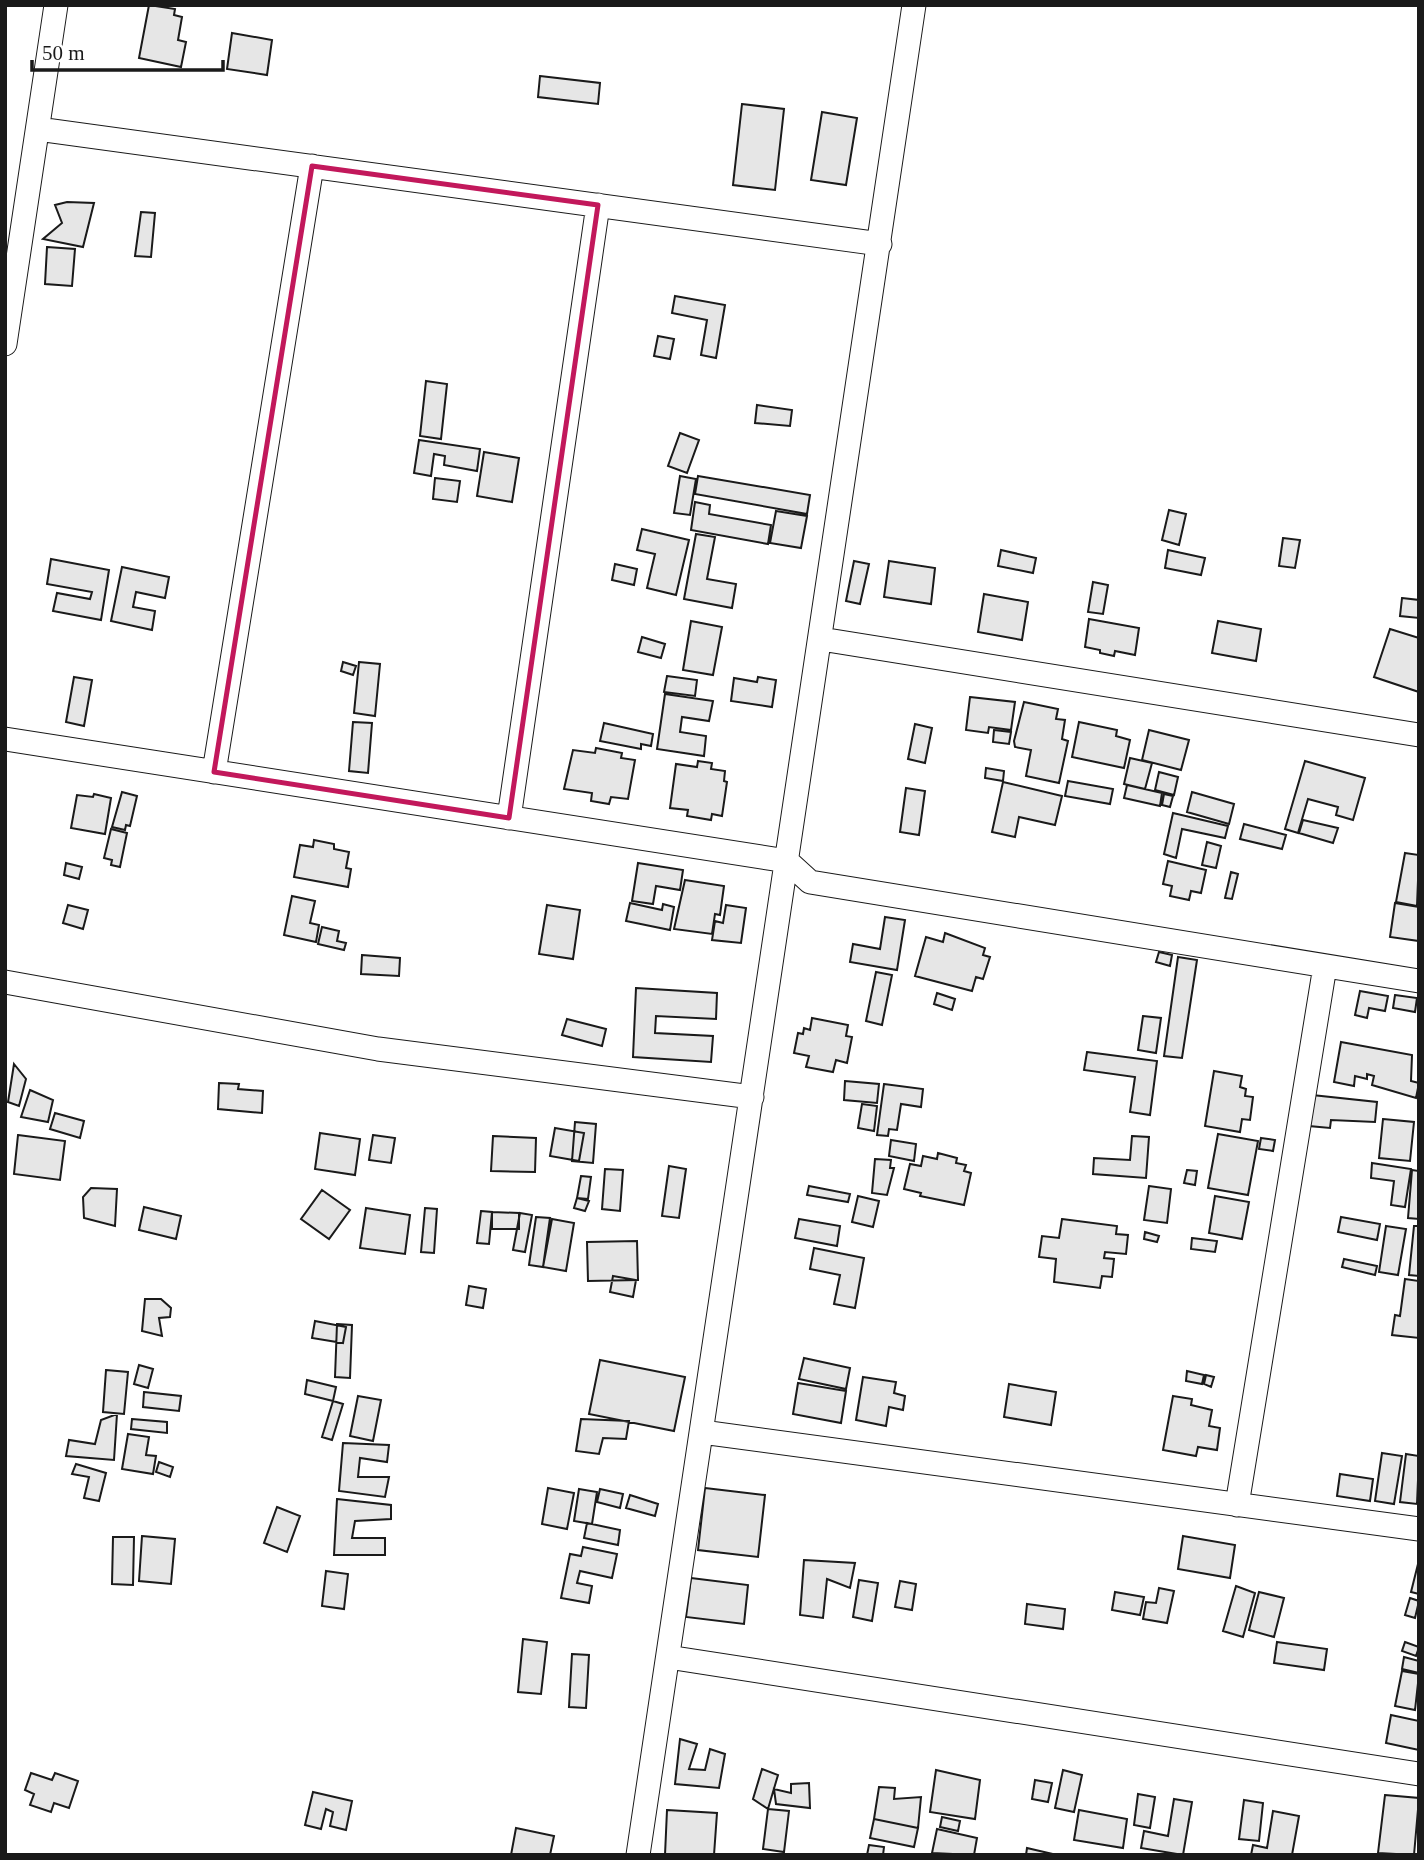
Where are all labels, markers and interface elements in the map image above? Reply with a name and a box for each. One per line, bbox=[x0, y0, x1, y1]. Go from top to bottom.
scale bar bbox=[32, 28, 222, 72]
text: 50 m bbox=[42, 41, 85, 65]

